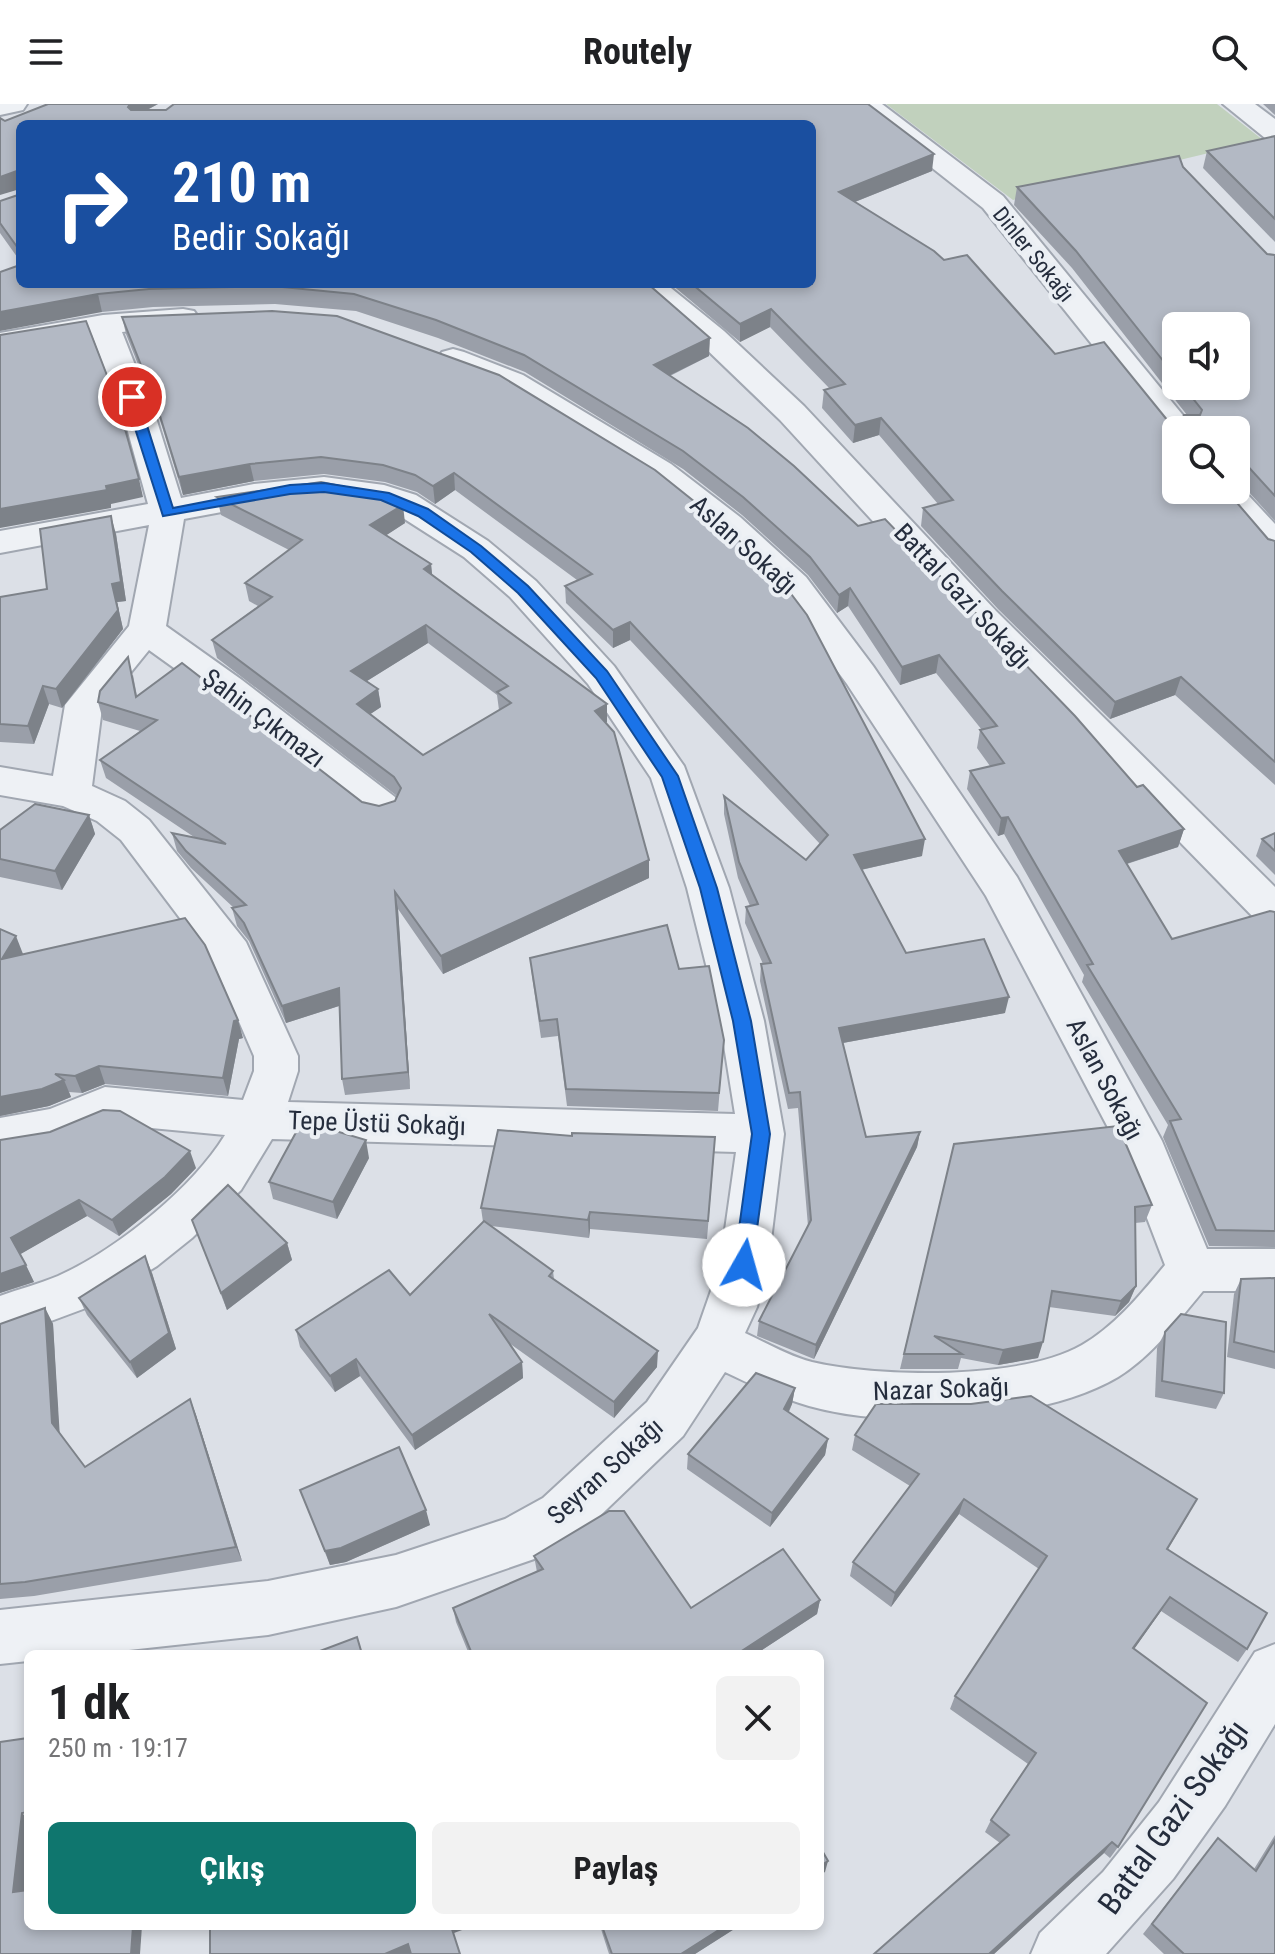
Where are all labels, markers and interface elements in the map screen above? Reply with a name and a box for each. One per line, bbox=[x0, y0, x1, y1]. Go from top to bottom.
icon: menu bbox=[24, 30, 68, 74]
icon: search bbox=[1207, 30, 1251, 74]
text: Routely bbox=[583, 31, 692, 73]
text: 210 m bbox=[172, 150, 311, 216]
icon: right bbox=[40, 152, 144, 256]
street label: Dinler Sokağı bbox=[988, 202, 1079, 307]
text: Bedir Sokağı bbox=[172, 217, 350, 259]
map controls bbox=[1162, 312, 1250, 504]
button: sound bbox=[1162, 312, 1250, 400]
pin bbox=[98, 363, 166, 431]
icon: arrive bbox=[110, 375, 154, 419]
button: search bbox=[1162, 416, 1250, 504]
street label: Aslan Sokağı bbox=[684, 489, 804, 601]
street label: Battal Gazi Sokağı bbox=[888, 517, 1038, 675]
street label: Şahin Çıkmazı bbox=[197, 662, 331, 774]
street label: Aslan Sokağı bbox=[1060, 1013, 1150, 1145]
street label: Tepe Üstü Sokağı bbox=[288, 1105, 466, 1141]
position arrow bbox=[702, 1223, 786, 1307]
street label: Nazar Sokağı bbox=[873, 1372, 1009, 1406]
street label: Seyran Sokağı bbox=[541, 1412, 669, 1530]
text: 1 dk bbox=[48, 1674, 130, 1731]
button: close bbox=[716, 1676, 800, 1760]
street label: Battal Gazi Sokağı bbox=[1090, 1713, 1256, 1921]
text: 250 m · 19:17 bbox=[48, 1733, 188, 1763]
button: Çıkış bbox=[48, 1822, 416, 1914]
button: Paylaş bbox=[432, 1822, 800, 1914]

